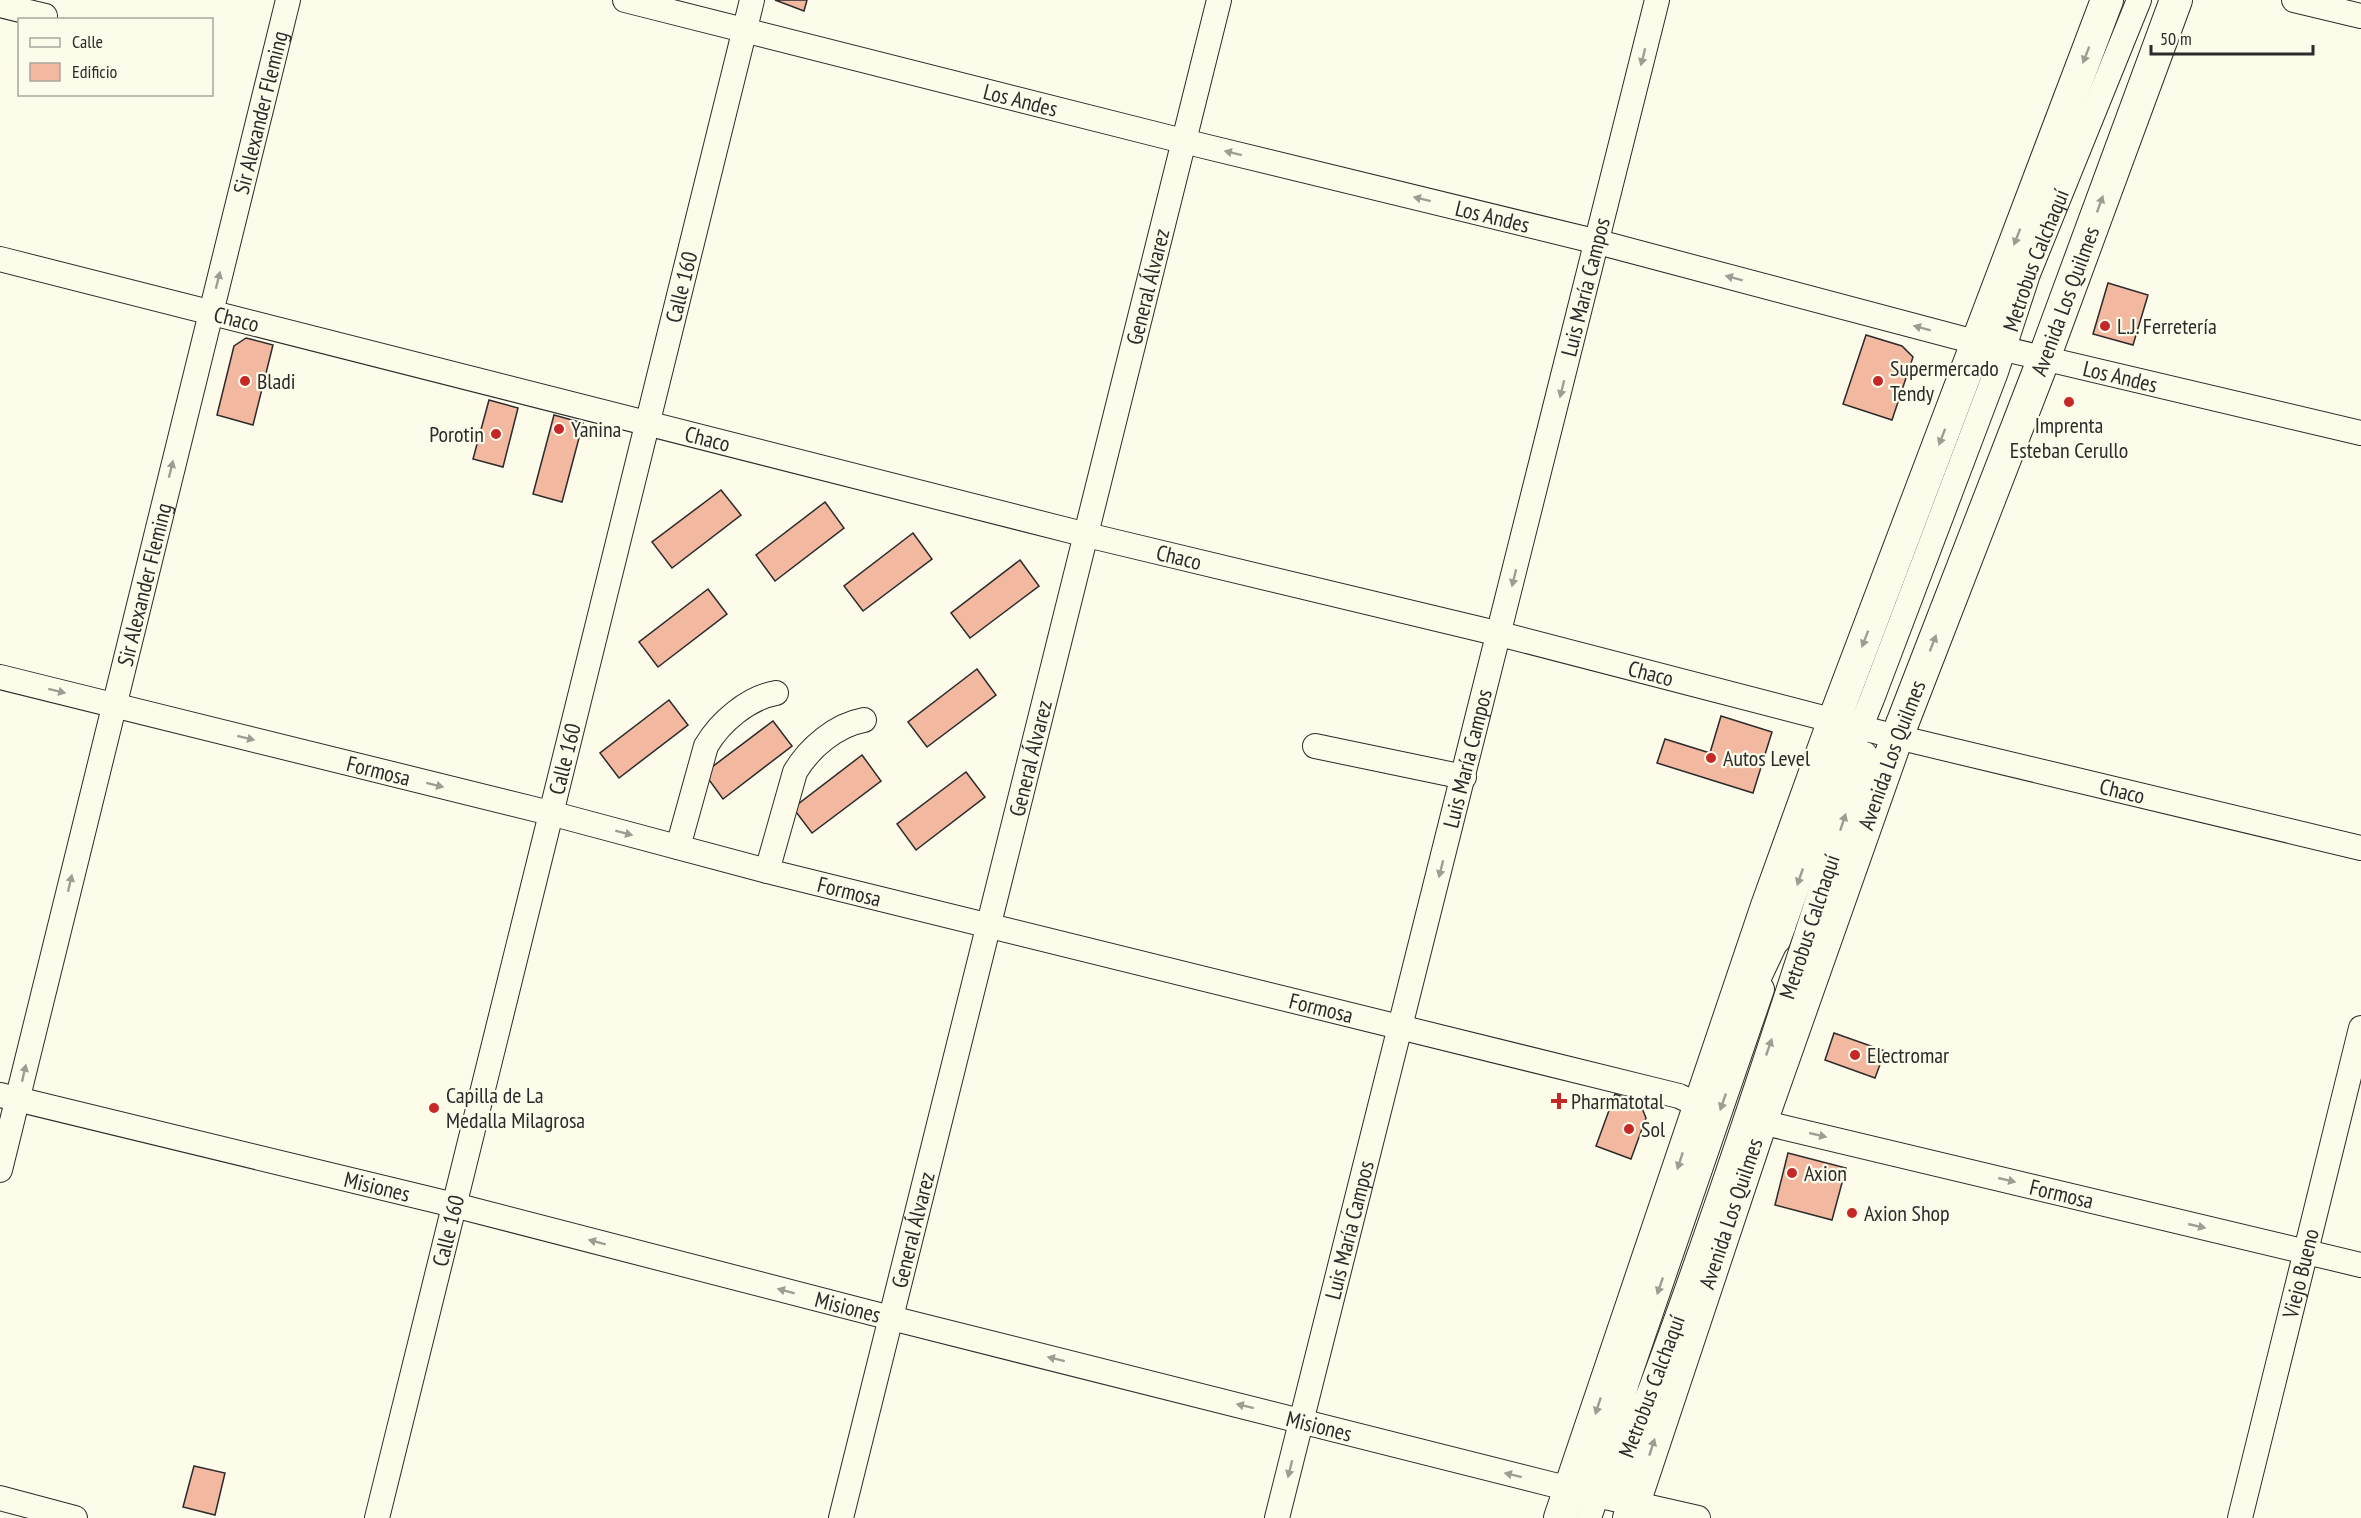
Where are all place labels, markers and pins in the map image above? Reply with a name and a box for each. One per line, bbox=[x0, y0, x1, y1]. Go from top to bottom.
place label: L.J. Ferretería bbox=[2117, 312, 2217, 340]
marker: L.J. Ferretería bbox=[2098, 319, 2112, 333]
place label: Supermercado Tendy bbox=[1890, 354, 1999, 407]
place label: Bladi bbox=[257, 367, 296, 395]
marker: Bladi bbox=[238, 374, 252, 388]
marker: Supermercado Tendy bbox=[1871, 374, 1885, 388]
marker: Imprenta Esteban Cerullo bbox=[2062, 395, 2076, 409]
place label: Imprenta Esteban Cerullo bbox=[2010, 411, 2128, 464]
place label: Yanina bbox=[571, 415, 621, 443]
place label: Porotin bbox=[429, 420, 484, 448]
marker: Yanina bbox=[552, 422, 566, 436]
marker: Porotin bbox=[489, 427, 503, 441]
place label: Autos Level bbox=[1723, 744, 1811, 772]
marker: Autos Level bbox=[1704, 751, 1718, 765]
place label: Electromar bbox=[1867, 1041, 1949, 1069]
marker: Electromar bbox=[1848, 1048, 1862, 1062]
place label: Capilla de La Medalla Milagrosa bbox=[446, 1081, 585, 1134]
place label: Pharmatotal bbox=[1571, 1087, 1665, 1115]
marker: Pharmatotal bbox=[1552, 1094, 1566, 1108]
marker: Capilla de La Medalla Milagrosa bbox=[427, 1101, 441, 1115]
place label: Sol bbox=[1641, 1115, 1666, 1143]
marker: Sol bbox=[1622, 1122, 1636, 1136]
place label: Axion bbox=[1804, 1159, 1847, 1187]
marker: Axion bbox=[1785, 1166, 1799, 1180]
place label: Axion Shop bbox=[1864, 1199, 1950, 1227]
marker: Axion Shop bbox=[1845, 1206, 1859, 1220]

